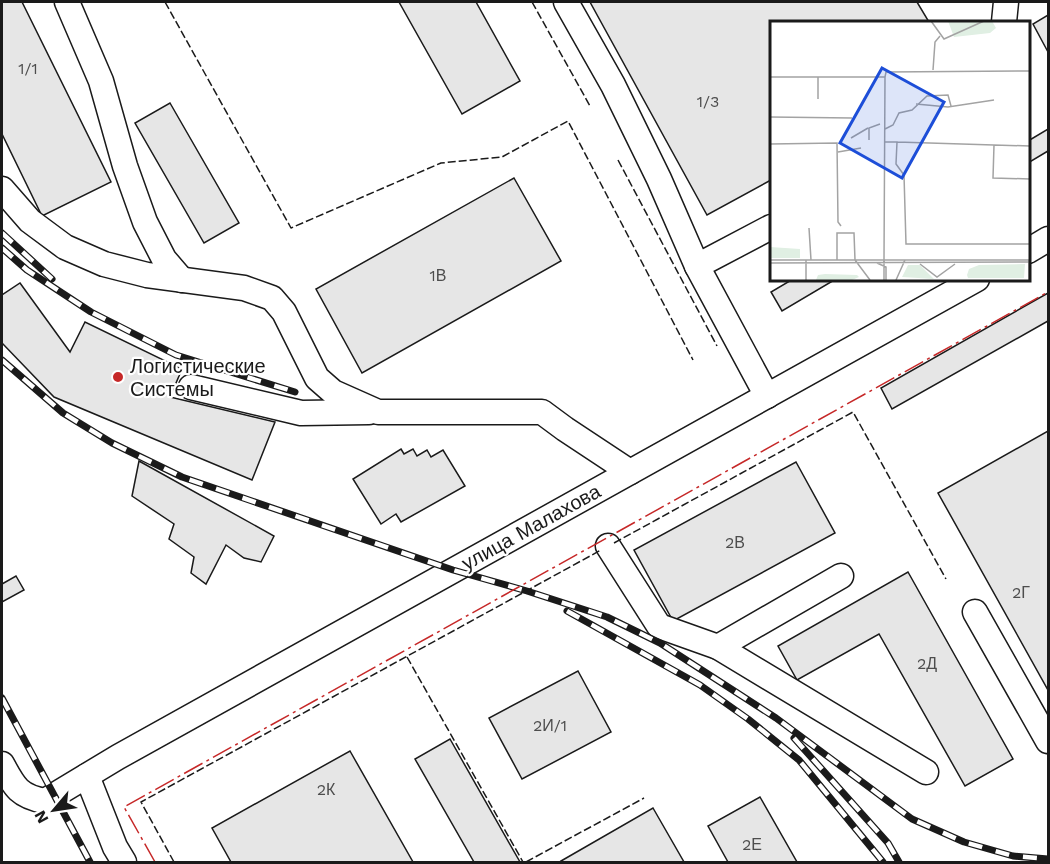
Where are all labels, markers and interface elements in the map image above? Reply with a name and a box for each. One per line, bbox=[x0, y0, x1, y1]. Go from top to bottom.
inset map bbox=[770, 21, 1029, 280]
house number: 1/1 bbox=[18, 59, 38, 78]
house number: 1/3 bbox=[697, 92, 719, 111]
house number: 1В bbox=[430, 266, 446, 285]
place label: Логистические Системы bbox=[130, 354, 266, 401]
marker: Логистические Системы bbox=[111, 370, 125, 384]
street label: улица Малахова bbox=[457, 479, 605, 575]
house number: 2В bbox=[725, 533, 745, 552]
house number: 2Г bbox=[1012, 583, 1030, 602]
house number: 2Д bbox=[917, 654, 937, 673]
house number: 2И/1 bbox=[533, 716, 567, 735]
north arrow bbox=[24, 780, 84, 840]
house number: 2К bbox=[317, 780, 336, 799]
text: N bbox=[30, 807, 53, 827]
house number: 2Е bbox=[742, 835, 762, 854]

